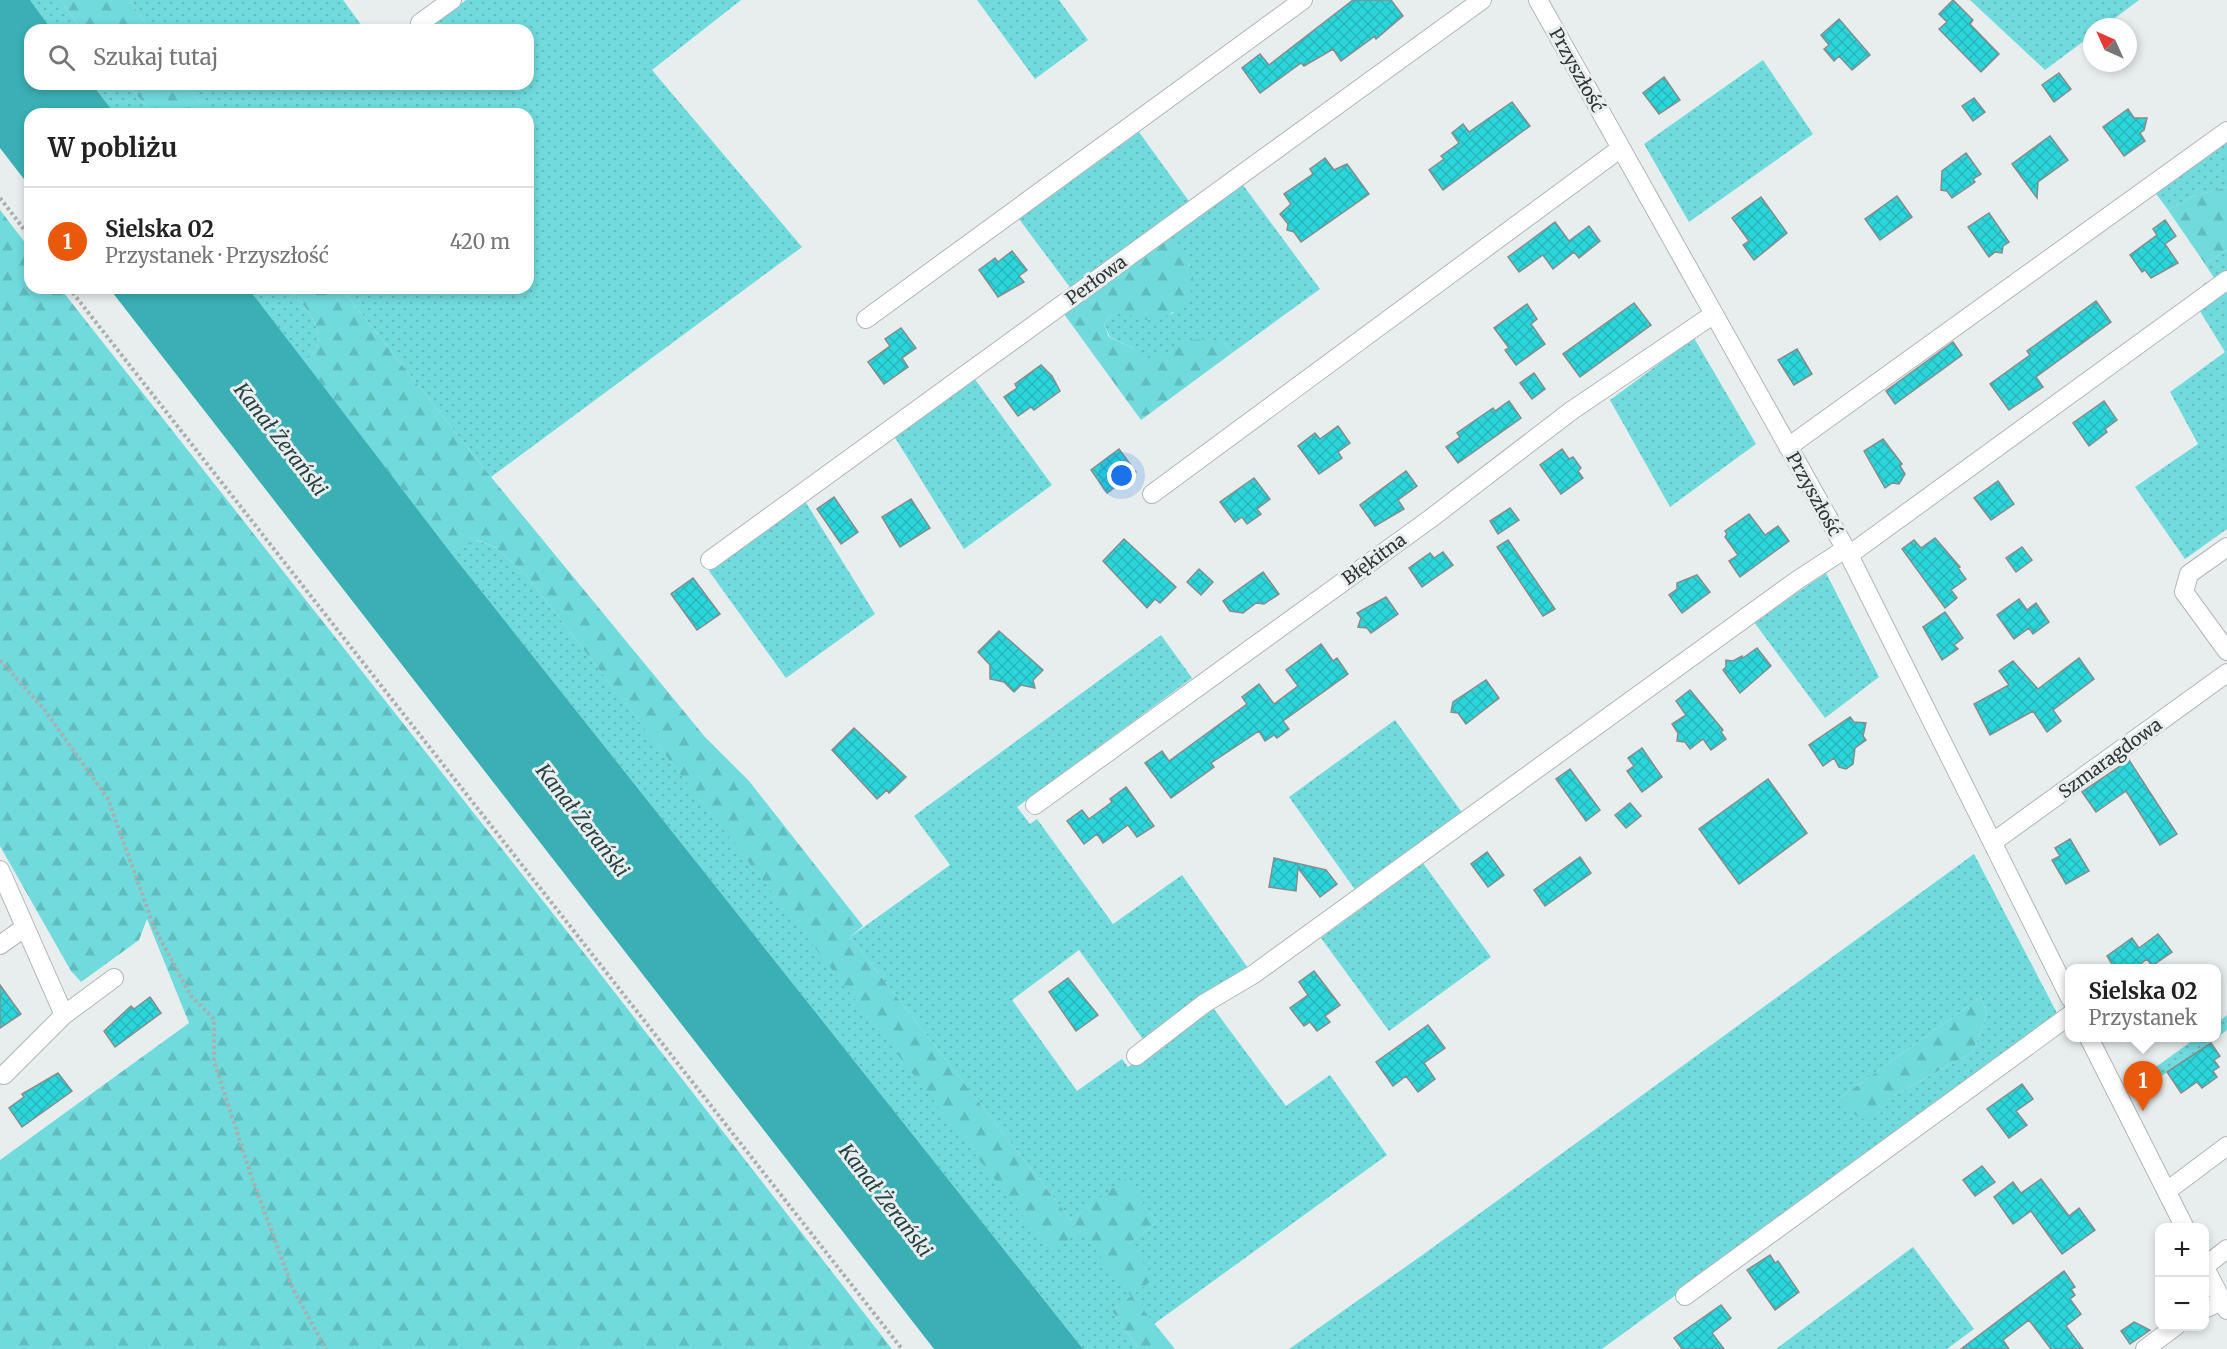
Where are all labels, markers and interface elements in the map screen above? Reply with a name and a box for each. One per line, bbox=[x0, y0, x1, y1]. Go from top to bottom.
north arrow bbox=[2083, 18, 2137, 72]
search box bbox=[24, 24, 534, 90]
street label: Przyszłość bbox=[1544, 24, 1610, 116]
icon: search bbox=[45, 41, 78, 74]
text: Szukaj tutaj bbox=[93, 43, 218, 71]
text: W pobliżu bbox=[48, 131, 177, 164]
text: Sielska 02 bbox=[105, 215, 214, 243]
text: 1 bbox=[63, 229, 72, 254]
text: 420 m bbox=[450, 229, 510, 254]
text: Przystanek · Przyszłość bbox=[105, 243, 329, 268]
street label: Perłowa bbox=[1061, 250, 1131, 310]
water label: Kanał Żerański bbox=[228, 377, 333, 501]
street label: Przyszłość bbox=[1781, 448, 1847, 540]
your location bbox=[1107, 461, 1136, 490]
street label: Błękitna bbox=[1338, 528, 1411, 590]
street label: Szmaragdowa bbox=[2054, 713, 2166, 803]
water label: Kanał Żerański bbox=[530, 758, 635, 882]
popup bbox=[2065, 964, 2221, 1042]
text: Sielska 02 bbox=[2088, 977, 2198, 1005]
text: Przystanek bbox=[2088, 1005, 2197, 1030]
pin: 1 bbox=[2124, 1062, 2162, 1111]
water label: Kanał Żerański bbox=[833, 1138, 938, 1262]
map controls bbox=[2155, 1223, 2209, 1331]
button: + bbox=[2155, 1223, 2209, 1277]
button: − bbox=[2155, 1277, 2209, 1331]

